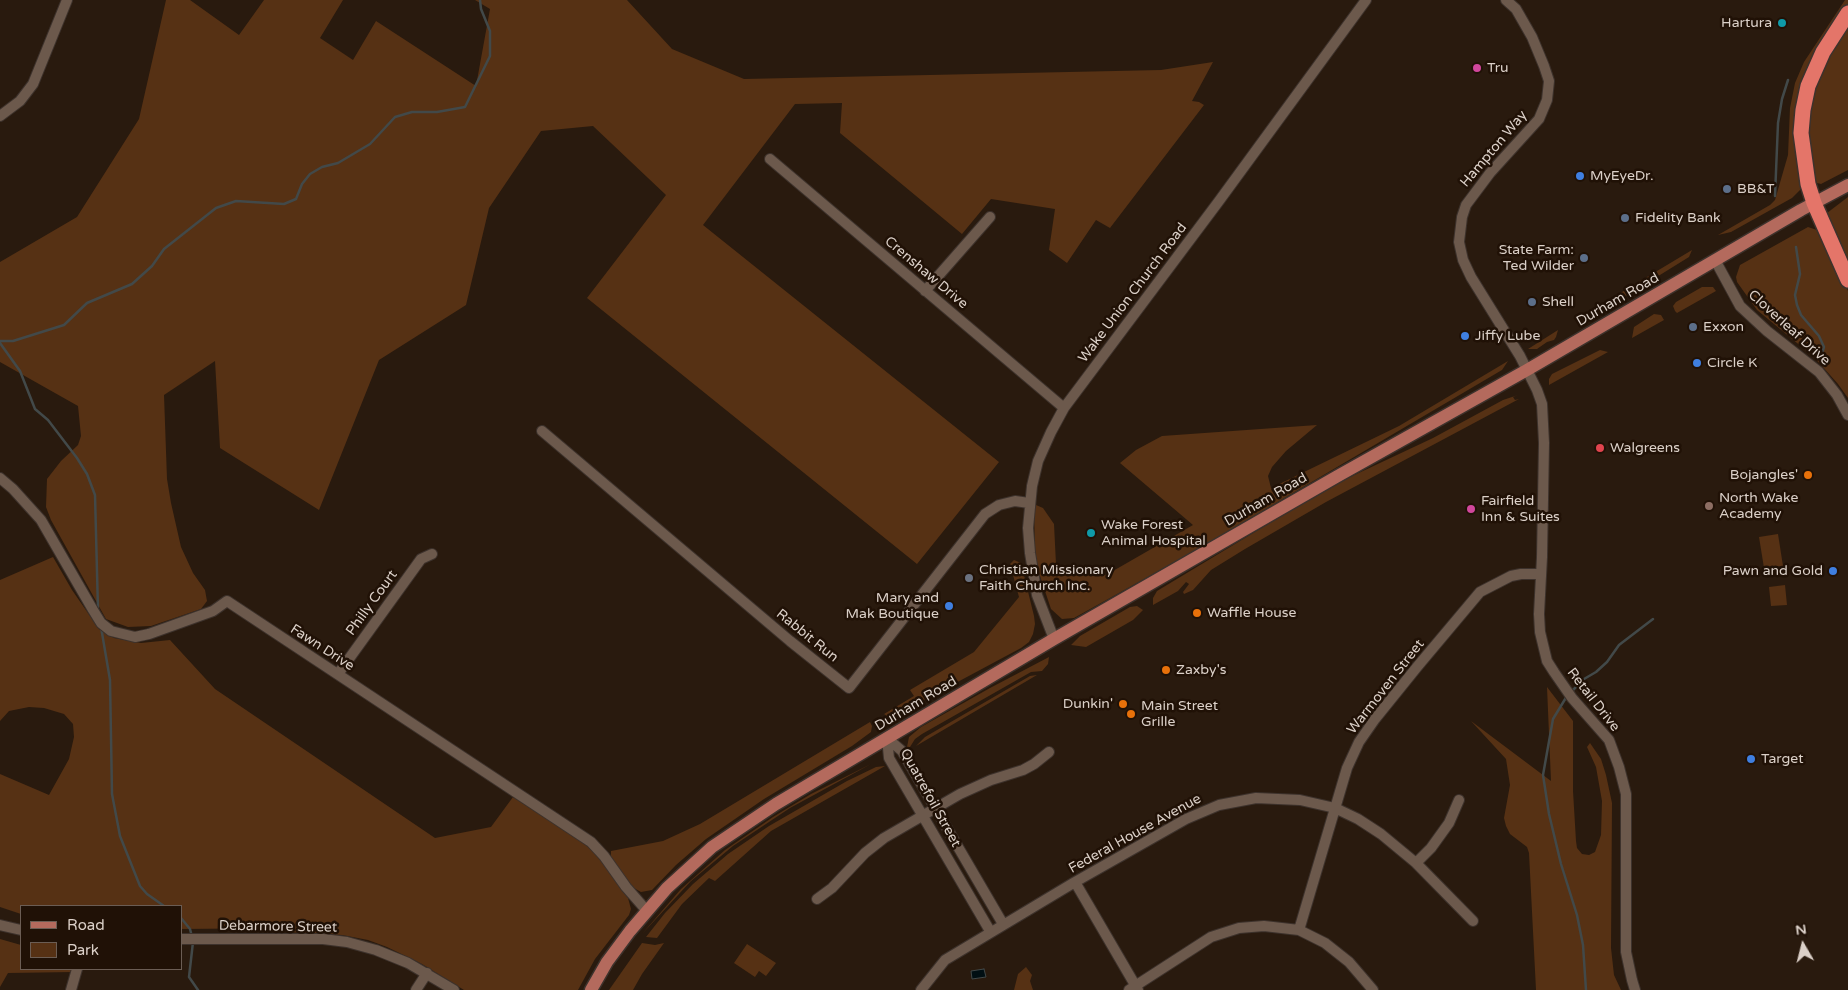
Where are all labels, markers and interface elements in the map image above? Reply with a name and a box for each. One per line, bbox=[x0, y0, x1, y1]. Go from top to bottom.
place label: Hartura bbox=[1721, 15, 1772, 31]
marker: Hartura bbox=[1776, 17, 1788, 29]
place label: Tru bbox=[1487, 60, 1509, 76]
marker: Tru bbox=[1471, 62, 1483, 74]
street label: Hampton Way bbox=[1457, 107, 1531, 191]
place label: MyEyeDr. bbox=[1590, 168, 1654, 184]
marker: MyEyeDr. bbox=[1574, 170, 1586, 182]
place label: BB&T bbox=[1737, 181, 1775, 197]
marker: BB&T bbox=[1721, 183, 1733, 195]
place label: Fidelity Bank bbox=[1635, 210, 1721, 226]
marker: Fidelity Bank bbox=[1619, 212, 1631, 224]
street label: Wake Union Church Road bbox=[1075, 220, 1191, 366]
street label: Crenshaw Drive bbox=[881, 233, 971, 313]
place label: State Farm: Ted Wilder bbox=[1499, 242, 1574, 274]
marker: State Farm: Ted Wilder bbox=[1578, 252, 1590, 264]
street label: Durham Road bbox=[1574, 270, 1662, 330]
street label: Cloverleaf Drive bbox=[1744, 287, 1834, 369]
place label: Shell bbox=[1542, 294, 1574, 310]
marker: Shell bbox=[1526, 296, 1538, 308]
place label: Exxon bbox=[1703, 319, 1744, 335]
marker: Exxon bbox=[1687, 321, 1699, 333]
place label: Jiffy Lube bbox=[1475, 328, 1540, 344]
marker: Jiffy Lube bbox=[1459, 330, 1471, 342]
place label: Circle K bbox=[1707, 355, 1757, 371]
marker: Circle K bbox=[1691, 357, 1703, 369]
place label: Walgreens bbox=[1610, 440, 1680, 456]
marker: Walgreens bbox=[1594, 442, 1606, 454]
place label: Bojangles' bbox=[1730, 467, 1798, 483]
marker: Bojangles' bbox=[1802, 469, 1814, 481]
street label: Durham Road bbox=[1222, 470, 1310, 530]
place label: North Wake Academy bbox=[1719, 490, 1798, 522]
place label: Fairfield Inn & Suites bbox=[1481, 493, 1560, 526]
marker: North Wake Academy bbox=[1703, 500, 1715, 512]
marker: Fairfield Inn & Suites bbox=[1465, 503, 1477, 515]
place label: Wake Forest Animal Hospital bbox=[1101, 517, 1206, 550]
marker: Wake Forest Animal Hospital bbox=[1085, 527, 1097, 539]
place label: Christian Missionary Faith Church Inc. bbox=[979, 562, 1113, 594]
place label: Pawn and Gold bbox=[1723, 563, 1823, 579]
marker: Pawn and Gold bbox=[1827, 565, 1839, 577]
street label: Philly Court bbox=[343, 567, 401, 639]
marker: Christian Missionary Faith Church Inc. bbox=[963, 572, 975, 584]
place label: Mary and Mak Boutique bbox=[846, 590, 939, 622]
marker: Mary and Mak Boutique bbox=[943, 600, 955, 612]
place label: Waffle House bbox=[1207, 605, 1296, 621]
street label: Rabbit Run bbox=[773, 606, 841, 666]
marker: Waffle House bbox=[1191, 607, 1203, 619]
street label: Fawn Drive bbox=[287, 621, 357, 675]
street label: Warmoven Street bbox=[1344, 636, 1428, 738]
place label: Zaxby's bbox=[1176, 662, 1226, 678]
marker: Zaxby's bbox=[1160, 664, 1172, 676]
street label: Retail Drive bbox=[1563, 665, 1623, 735]
street label: Durham Road bbox=[872, 673, 960, 735]
place label: Dunkin' bbox=[1063, 696, 1113, 712]
marker: Dunkin' bbox=[1117, 698, 1129, 710]
place label: Main Street Grille bbox=[1141, 698, 1218, 730]
marker: Main Street Grille bbox=[1125, 708, 1137, 720]
street label: Quatrefoil Street bbox=[896, 746, 964, 850]
place label: Target bbox=[1761, 751, 1804, 767]
marker: Target bbox=[1745, 753, 1757, 765]
street label: Federal House Avenue bbox=[1066, 791, 1204, 877]
legend bbox=[20, 905, 182, 970]
text: Road bbox=[67, 916, 105, 934]
street label: Debarmore Street bbox=[219, 918, 337, 936]
north arrow bbox=[1778, 920, 1828, 970]
text: N bbox=[1794, 920, 1808, 939]
text: Park bbox=[67, 941, 99, 959]

